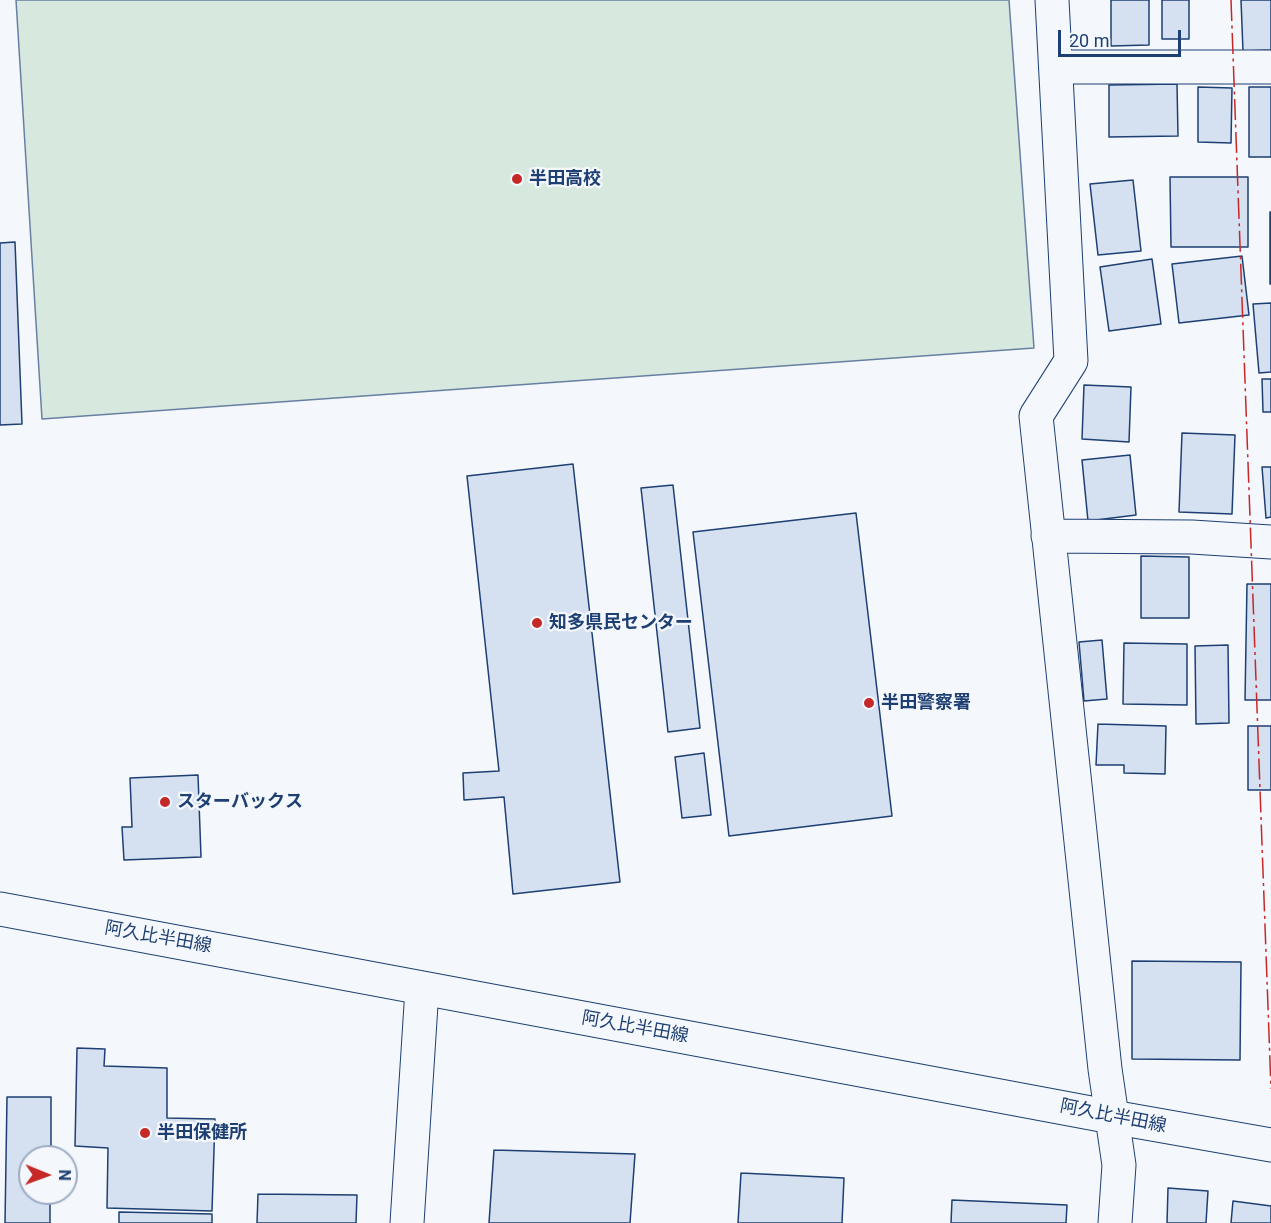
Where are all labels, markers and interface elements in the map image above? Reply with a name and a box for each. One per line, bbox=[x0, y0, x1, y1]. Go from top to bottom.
scale bar bbox=[1061, 18, 1184, 56]
text: 20 m bbox=[1069, 30, 1109, 51]
place label: 半田高校 bbox=[529, 168, 601, 190]
marker: 半田高校 bbox=[510, 172, 524, 186]
place label: 知多県民センター bbox=[549, 612, 693, 634]
marker: 知多県民センター bbox=[530, 616, 544, 630]
place label: 半田警察署 bbox=[881, 692, 971, 714]
marker: 半田警察署 bbox=[862, 696, 876, 710]
place label: スターバックス bbox=[177, 791, 303, 813]
marker: スターバックス bbox=[158, 795, 172, 809]
street label: 阿久比半田線 bbox=[103, 918, 213, 958]
street label: 阿久比半田線 bbox=[580, 1008, 690, 1048]
street label: 阿久比半田線 bbox=[1058, 1096, 1168, 1138]
place label: 半田保健所 bbox=[157, 1122, 247, 1144]
marker: 半田保健所 bbox=[138, 1126, 152, 1140]
north arrow bbox=[18, 1145, 78, 1205]
text: N bbox=[55, 1169, 74, 1181]

